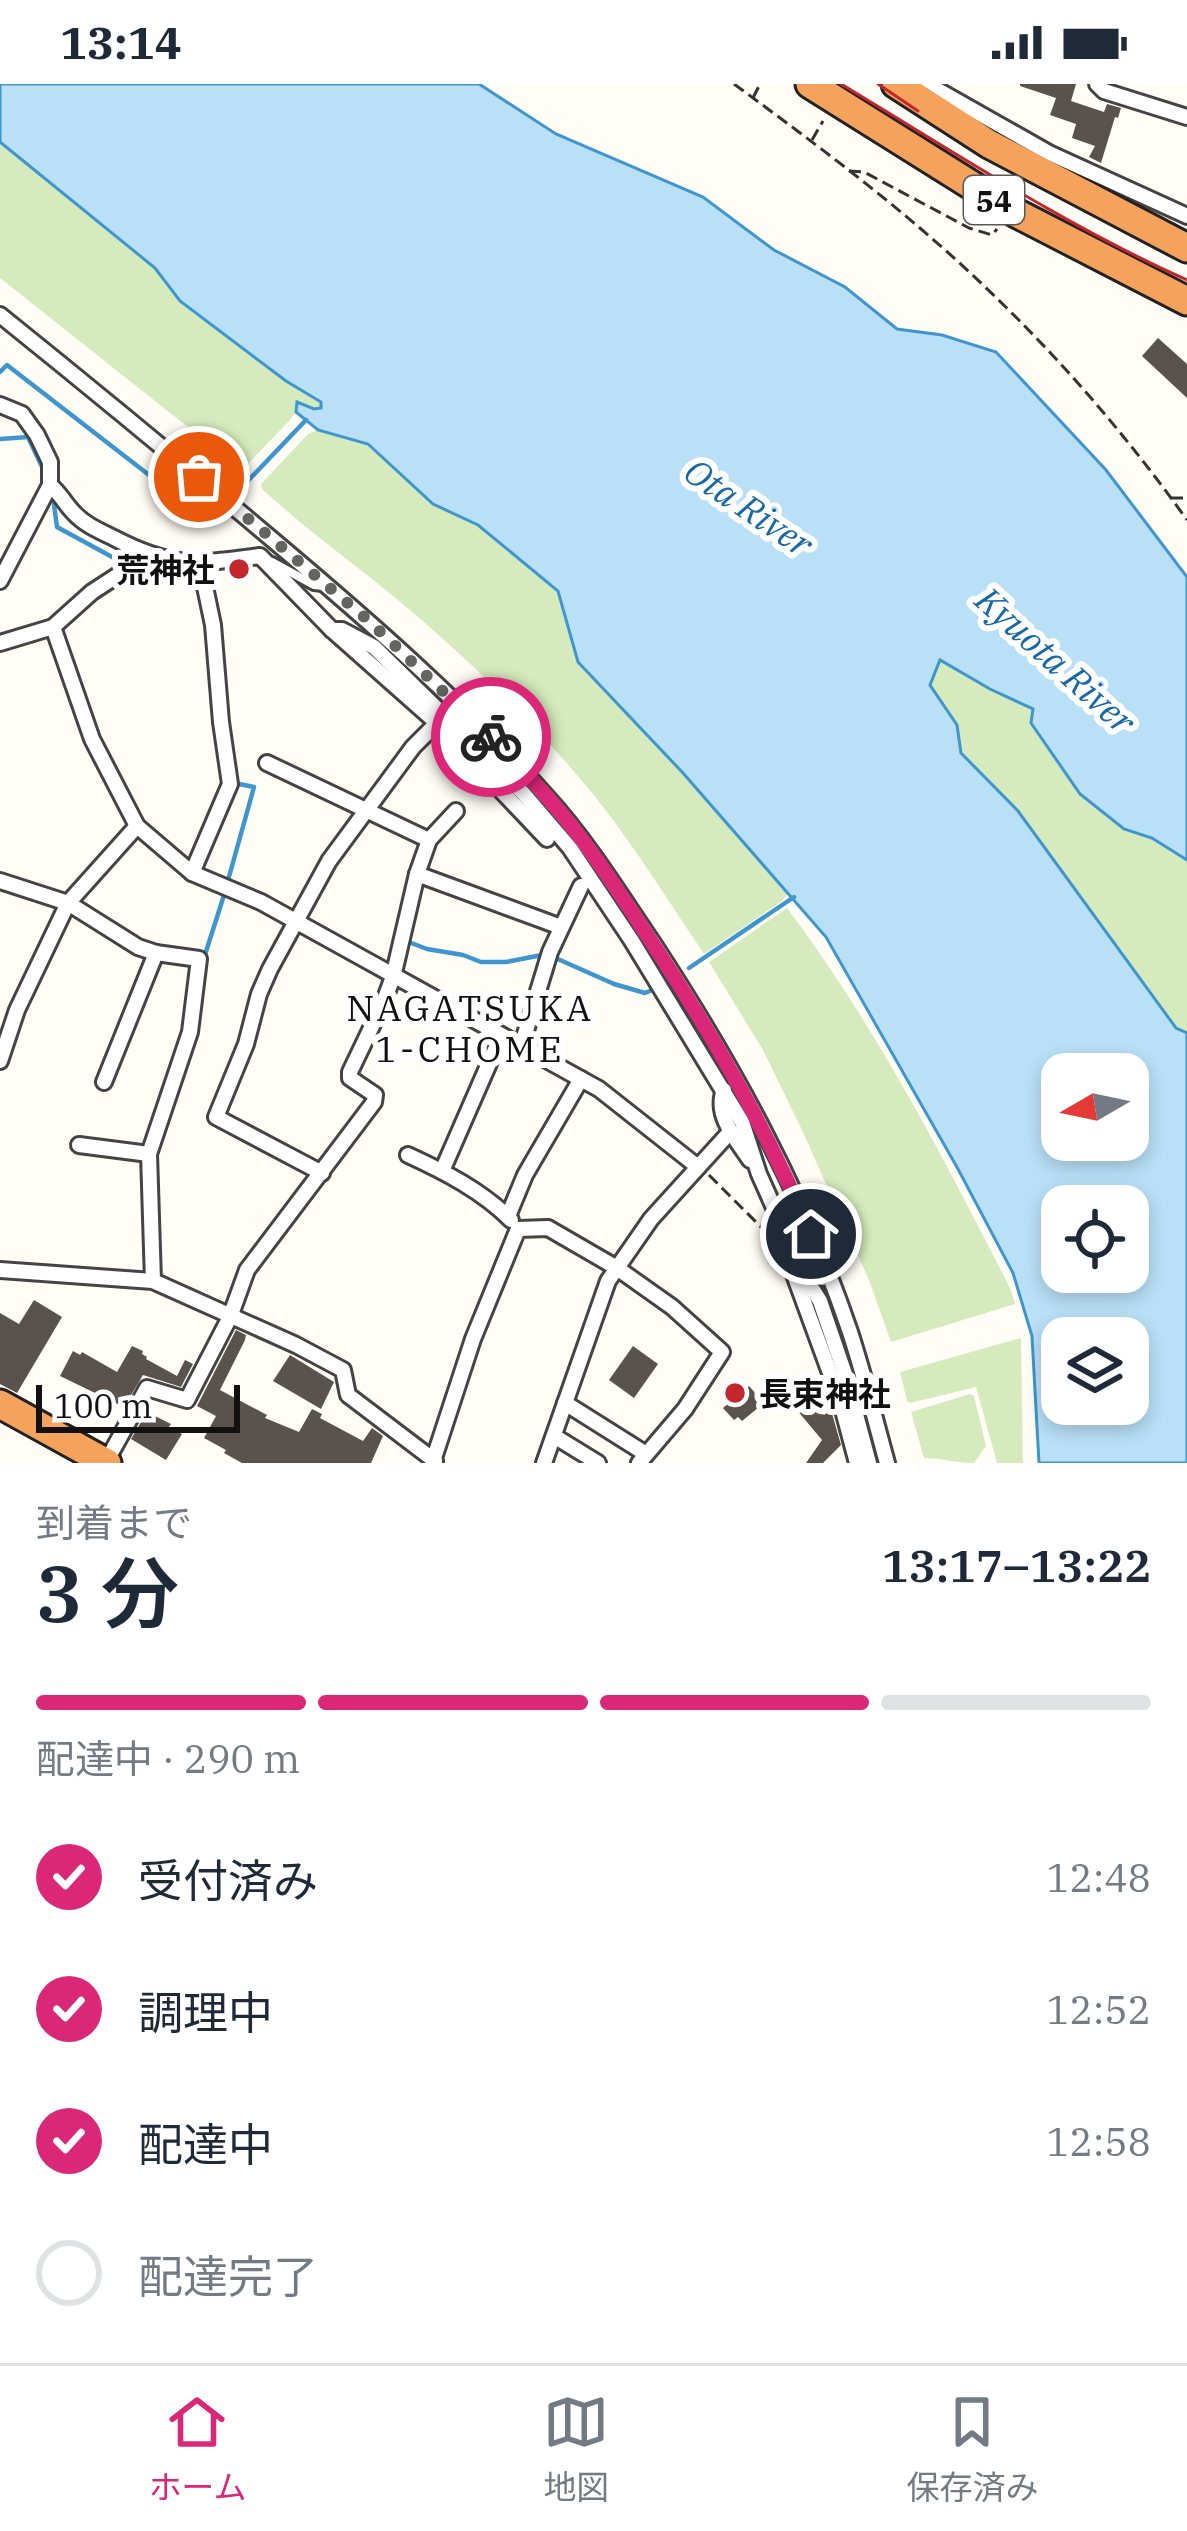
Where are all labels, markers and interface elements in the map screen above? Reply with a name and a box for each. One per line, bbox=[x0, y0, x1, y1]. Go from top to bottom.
text: 13:14 bbox=[60, 13, 182, 71]
road number: 54 bbox=[964, 176, 1024, 224]
pin bbox=[148, 426, 250, 528]
icon: bag bbox=[166, 444, 232, 510]
water label: Ota River bbox=[676, 447, 823, 568]
place label: 荒神社 bbox=[116, 548, 215, 591]
marker: 荒神社 bbox=[226, 556, 252, 582]
water label: Kyuota River bbox=[966, 575, 1147, 745]
courier bbox=[431, 677, 551, 797]
icon: bike bbox=[458, 704, 524, 770]
district label: NAGATSUKA 1-CHOME bbox=[346, 984, 594, 1072]
north arrow bbox=[1041, 1053, 1149, 1161]
map controls bbox=[1041, 1053, 1149, 1425]
pin bbox=[760, 1183, 862, 1285]
button: locate bbox=[1041, 1185, 1149, 1293]
icon: home bbox=[778, 1201, 844, 1267]
button: layers bbox=[1041, 1317, 1149, 1425]
place label: 長束神社 bbox=[759, 1372, 891, 1415]
scale bar bbox=[36, 1379, 240, 1432]
marker: 長束神社 bbox=[722, 1380, 748, 1406]
text: 100 m bbox=[54, 1384, 153, 1427]
text: 到着まで bbox=[36, 1497, 192, 1548]
text: 13:17–13:22 bbox=[882, 1536, 1151, 1594]
text: 3 分 bbox=[36, 1542, 179, 1643]
text: 配達中 · 290 m bbox=[36, 1733, 300, 1784]
icon: check bbox=[36, 1844, 102, 1910]
text: 受付済み bbox=[138, 1851, 318, 1909]
text: 12:48 bbox=[1046, 1852, 1151, 1903]
icon: check bbox=[36, 1976, 102, 2042]
text: 調理中 bbox=[138, 1983, 273, 2041]
text: 12:52 bbox=[1046, 1984, 1151, 2035]
icon: check bbox=[36, 2108, 102, 2174]
text: 配達中 bbox=[138, 2115, 273, 2173]
text: 12:58 bbox=[1046, 2116, 1151, 2167]
text: 配達完了 bbox=[138, 2247, 318, 2305]
tab: ホーム bbox=[148, 2389, 247, 2509]
tab: 地図 bbox=[543, 2389, 609, 2509]
tab: 保存済み bbox=[906, 2389, 1038, 2509]

